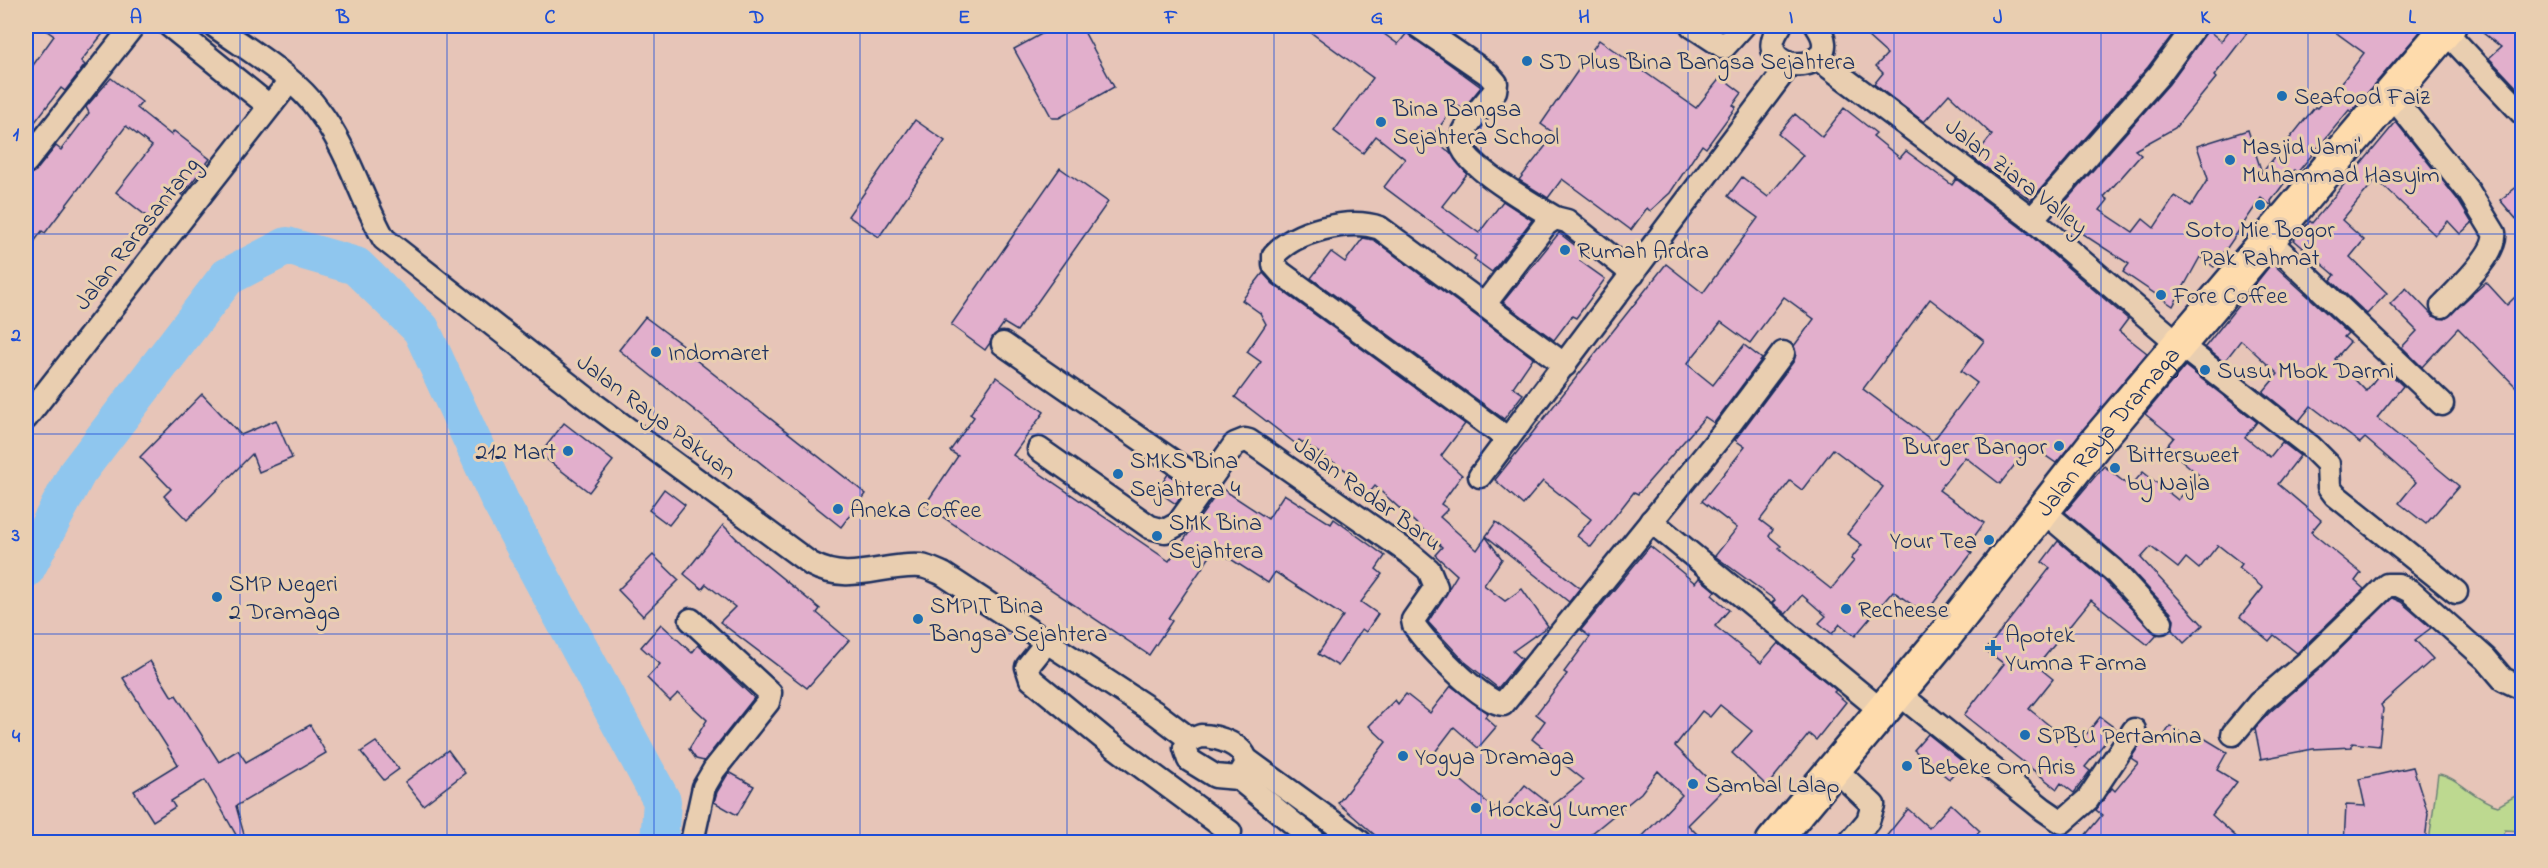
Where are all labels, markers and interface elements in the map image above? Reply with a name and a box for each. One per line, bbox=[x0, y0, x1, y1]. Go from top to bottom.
text: A bbox=[130, 4, 142, 33]
text: B bbox=[335, 4, 350, 33]
text: C bbox=[545, 4, 556, 33]
text: D bbox=[749, 4, 764, 33]
text: E bbox=[958, 4, 970, 33]
text: F bbox=[1164, 4, 1178, 33]
text: G bbox=[1371, 4, 1384, 33]
text: H bbox=[1578, 4, 1590, 33]
text: I bbox=[1789, 4, 1794, 33]
text: J bbox=[1993, 4, 2003, 33]
text: K bbox=[2200, 4, 2211, 33]
text: L bbox=[2408, 4, 2416, 33]
place label: SD Plus Bina Bangsa Sejahtera bbox=[1539, 46, 1855, 81]
marker: SD Plus Bina Bangsa Sejahtera bbox=[1520, 54, 1534, 68]
place label: Seafood Faiz bbox=[2294, 81, 2431, 116]
marker: Seafood Faiz bbox=[2275, 89, 2289, 103]
place label: Bina Bangsa Sejahtera School bbox=[1392, 93, 1559, 156]
street label: Jalan Ziara Valley bbox=[1936, 111, 2094, 246]
marker: Bina Bangsa Sejahtera School bbox=[1374, 115, 1388, 129]
text: 1 bbox=[13, 121, 20, 150]
place label: Masjid Jami' Muhammad Hasyim bbox=[2242, 131, 2440, 195]
street label: Jalan Rarasantang bbox=[67, 150, 209, 319]
marker: Masjid Jami' Muhammad Hasyim bbox=[2223, 153, 2237, 167]
marker: Soto Mie Bogor Pak Rahmat bbox=[2253, 198, 2267, 212]
place label: Soto Mie Bogor Pak Rahmat bbox=[2185, 214, 2335, 277]
place label: Rumah Ardra bbox=[1577, 235, 1709, 270]
marker: Rumah Ardra bbox=[1558, 243, 1572, 257]
place label: Fore Coffee bbox=[2172, 280, 2288, 315]
marker: Fore Coffee bbox=[2154, 288, 2168, 302]
text: 2 bbox=[10, 322, 21, 351]
place label: Indomaret bbox=[668, 337, 769, 372]
street label: Jalan Raya Dramaga bbox=[2029, 340, 2190, 525]
marker: Indomaret bbox=[649, 345, 663, 359]
street label: Jalan Raya Pakuan bbox=[568, 346, 743, 491]
place label: Susu Mbok Darmi bbox=[2217, 355, 2394, 390]
marker: Susu Mbok Darmi bbox=[2198, 363, 2212, 377]
street label: Jalan Radar Baru bbox=[1285, 429, 1448, 561]
place label: Burger Bangor bbox=[1902, 431, 2048, 466]
place label: 212 Mart bbox=[475, 436, 556, 471]
marker: Burger Bangor bbox=[2052, 439, 2066, 453]
place label: Bittersweet by Najla bbox=[2126, 439, 2239, 503]
marker: 212 Mart bbox=[561, 444, 575, 458]
place label: SMKS Bina Sejahtera 4 bbox=[1130, 445, 1241, 508]
marker: Bittersweet by Najla bbox=[2108, 461, 2122, 475]
marker: SMKS Bina Sejahtera 4 bbox=[1111, 467, 1125, 481]
place label: Aneka Coffee bbox=[850, 494, 981, 529]
marker: Aneka Coffee bbox=[831, 502, 845, 516]
place label: SMK Bina Sejahtera bbox=[1169, 507, 1264, 570]
text: 3 bbox=[11, 522, 20, 551]
place label: Your Tea bbox=[1890, 525, 1977, 560]
marker: SMK Bina Sejahtera bbox=[1150, 529, 1164, 543]
marker: Your Tea bbox=[1982, 533, 1996, 547]
place label: SMP Negeri 2 Dramaga bbox=[229, 568, 340, 631]
marker: SMP Negeri 2 Dramaga bbox=[210, 590, 224, 604]
place label: SMPIT Bina Bangsa Sejahtera bbox=[929, 590, 1107, 653]
place label: Recheese bbox=[1858, 594, 1949, 629]
marker: Recheese bbox=[1839, 602, 1853, 616]
marker: SMPIT Bina Bangsa Sejahtera bbox=[911, 612, 925, 626]
place label: Apotek Yumna Farma bbox=[2005, 619, 2147, 682]
marker: Apotek Yumna Farma bbox=[1986, 641, 2000, 655]
place label: SPBU Pertamina bbox=[2037, 720, 2202, 755]
text: 4 bbox=[12, 723, 21, 752]
marker: SPBU Pertamina bbox=[2018, 728, 2032, 742]
place label: Yogya Dramaga bbox=[1415, 741, 1574, 777]
marker: Yogya Dramaga bbox=[1396, 749, 1410, 763]
place label: Bebeke Om Aris bbox=[1918, 751, 2076, 786]
marker: Bebeke Om Aris bbox=[1900, 759, 1914, 773]
place label: Sambal Lalap bbox=[1705, 769, 1840, 804]
marker: Sambal Lalap bbox=[1686, 777, 1700, 791]
place label: Hockay Lumer bbox=[1488, 793, 1628, 829]
marker: Hockay Lumer bbox=[1469, 801, 1483, 815]

